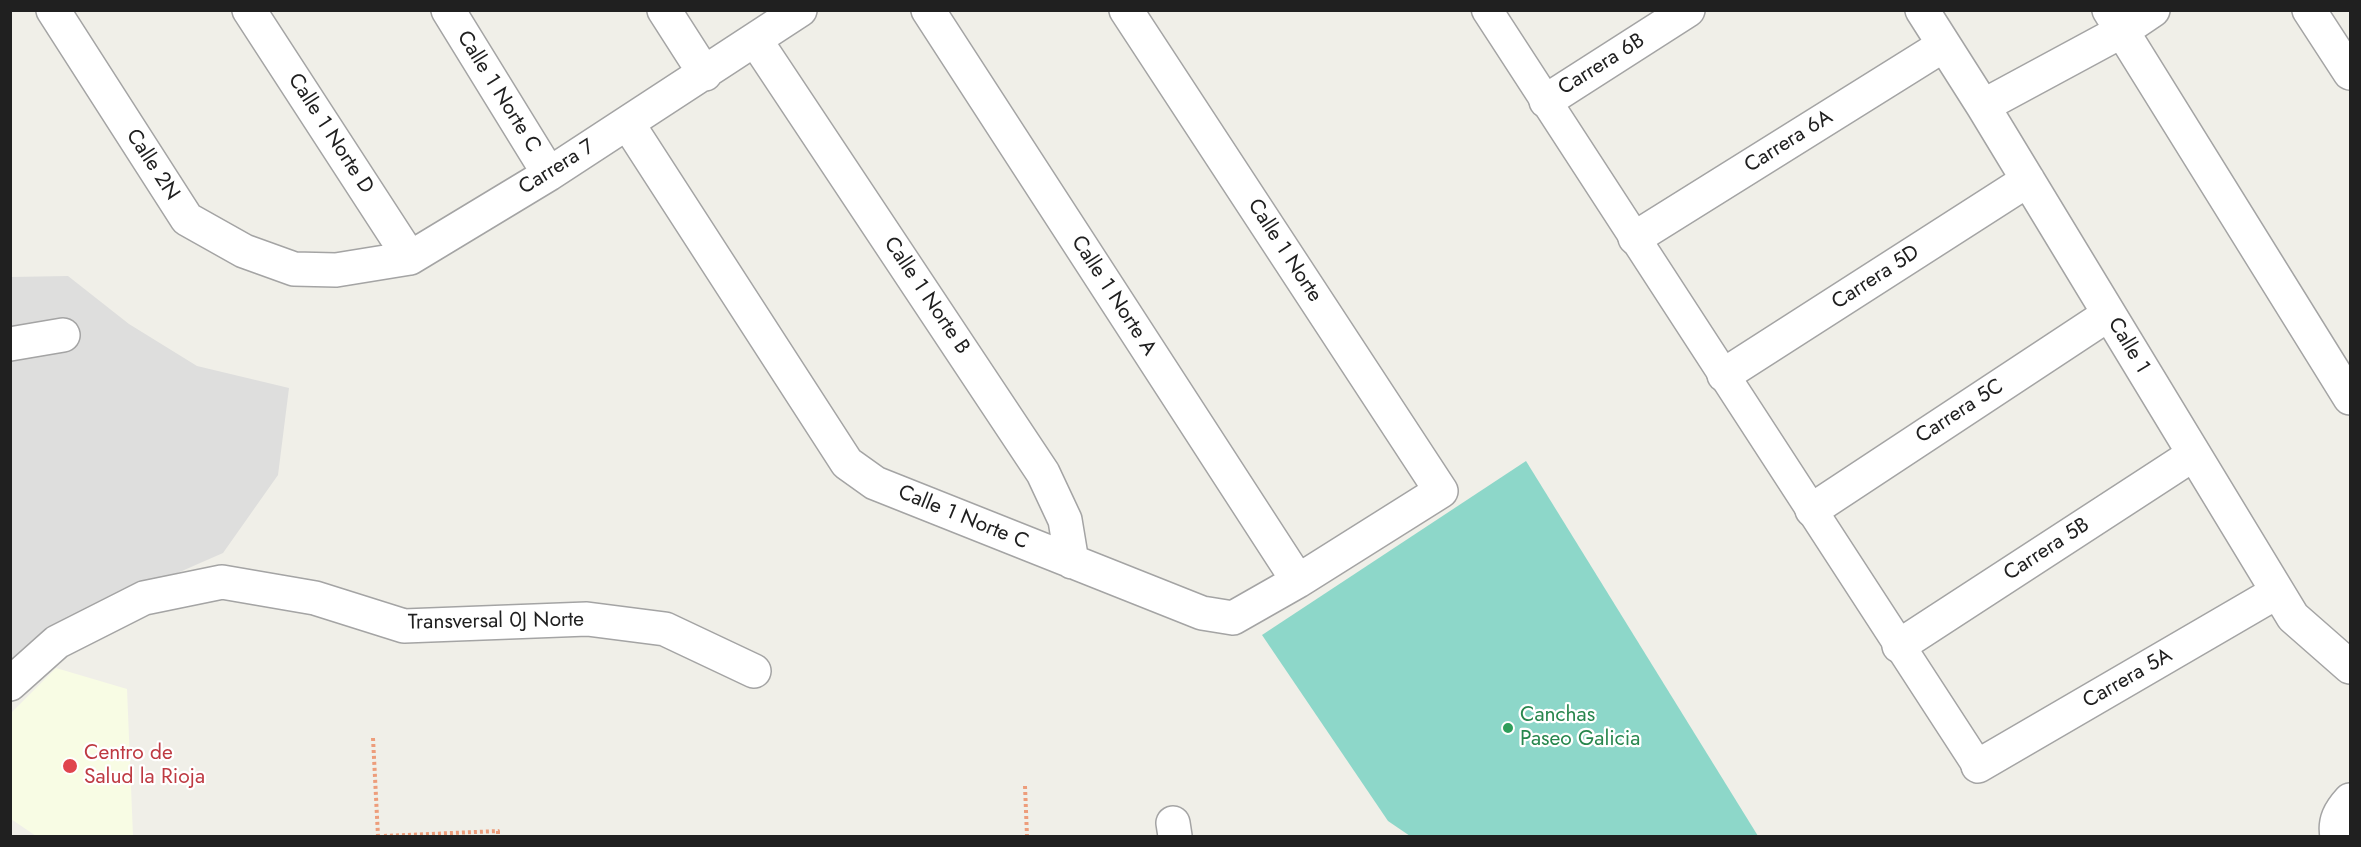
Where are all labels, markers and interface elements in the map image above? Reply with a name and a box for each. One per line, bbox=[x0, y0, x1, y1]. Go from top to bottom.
street label: Calle 1 Norte C bbox=[451, 27, 545, 157]
street label: Carrera 6B bbox=[1554, 29, 1650, 101]
street label: Calle 1 Norte D bbox=[282, 69, 378, 199]
street label: Carrera 6A bbox=[1740, 105, 1838, 179]
street label: Calle 2N bbox=[120, 125, 184, 205]
street label: Carrera 7 bbox=[515, 135, 599, 201]
street label: Calle 1 Norte bbox=[1241, 195, 1327, 307]
street label: Calle 1 Norte A bbox=[1065, 231, 1161, 361]
street label: Calle 1 Norte B bbox=[878, 233, 974, 359]
street label: Carrera 5D bbox=[1828, 240, 1924, 316]
street label: Calle 1 bbox=[2102, 313, 2154, 379]
street label: Carrera 5C bbox=[1912, 374, 2008, 450]
street label: Calle 1 Norte C bbox=[894, 480, 1032, 556]
street label: Carrera 5B bbox=[2000, 513, 2094, 587]
street label: Transversal 0J Norte bbox=[408, 608, 584, 636]
street label: Carrera 5A bbox=[2079, 643, 2177, 715]
place label: Canchas Paseo Galicia bbox=[1520, 703, 1640, 753]
marker: Canchas Paseo Galicia bbox=[1501, 721, 1515, 735]
place label: Centro de Salud la Rioja bbox=[84, 741, 205, 791]
marker: Centro de Salud la Rioja bbox=[61, 757, 79, 775]

